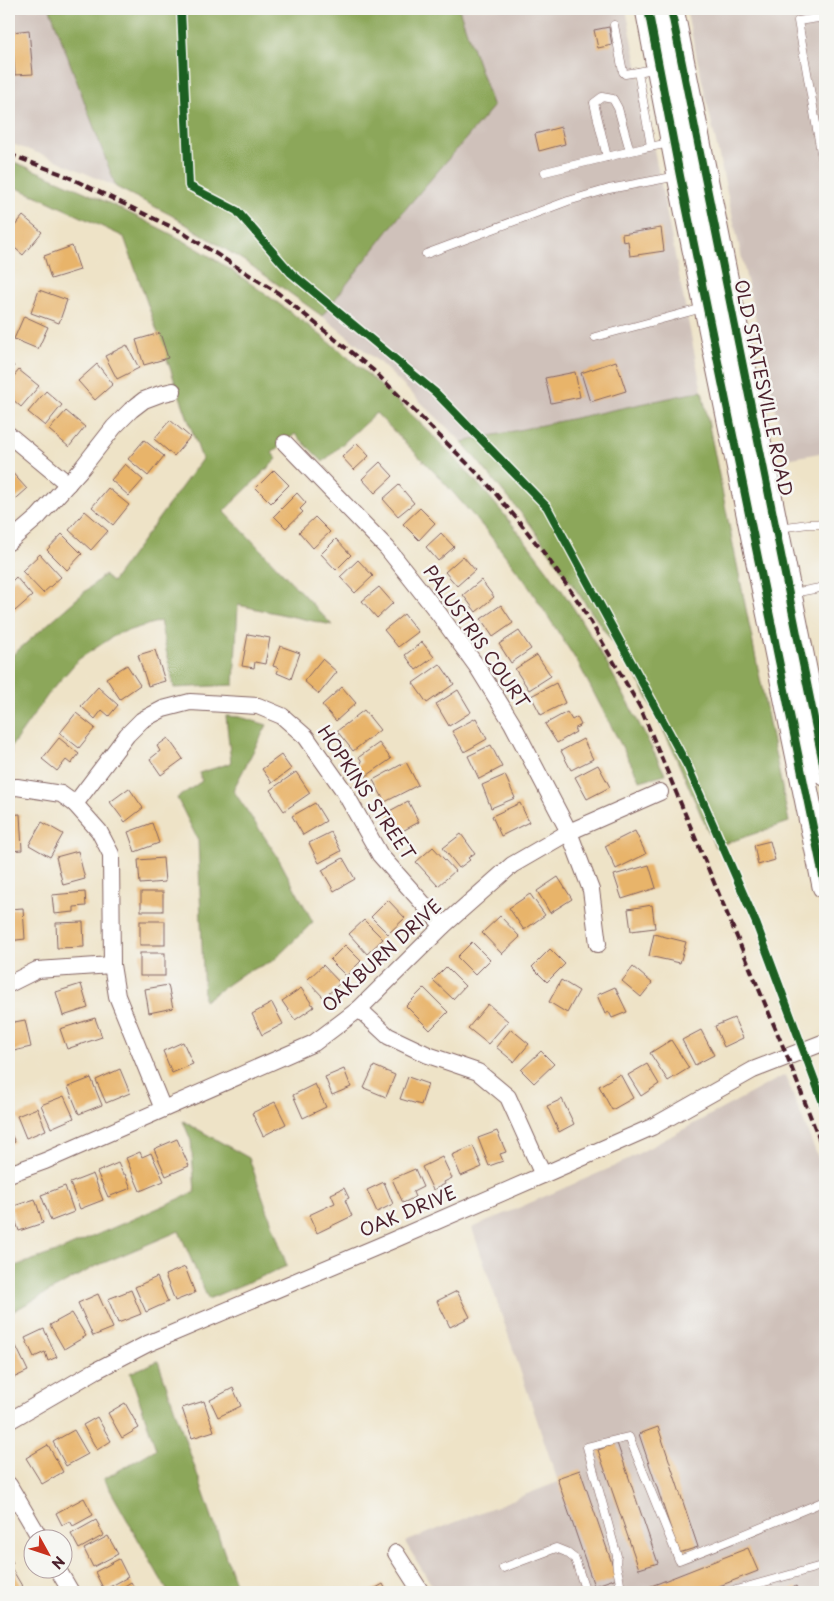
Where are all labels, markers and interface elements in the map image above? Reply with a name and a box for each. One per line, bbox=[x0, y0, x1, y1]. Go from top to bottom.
street label: OLD STATESVILLE ROAD bbox=[728, 277, 801, 498]
street label: PALUSTRIS COURT bbox=[418, 559, 537, 714]
street label: HOPKINS STREET bbox=[312, 719, 423, 866]
street label: OAKBURN DRIVE bbox=[315, 892, 447, 1018]
street label: OAK DRIVE bbox=[355, 1178, 460, 1243]
north arrow bbox=[22, 1528, 72, 1578]
text: N bbox=[47, 1552, 70, 1574]

